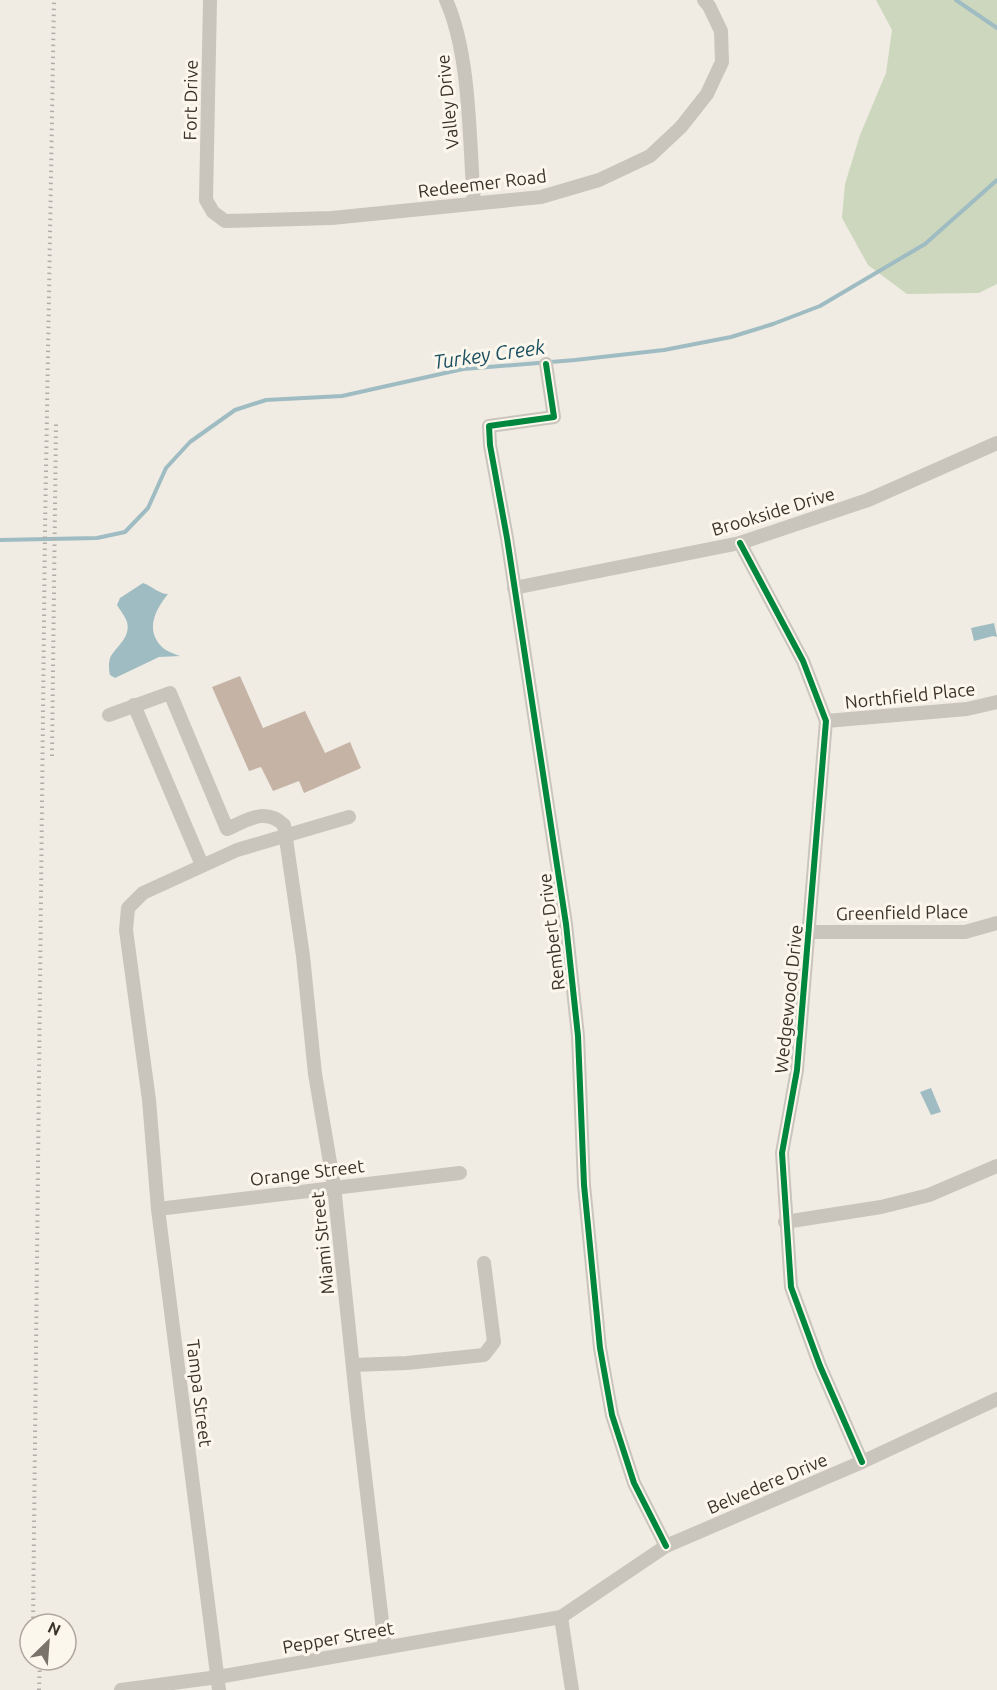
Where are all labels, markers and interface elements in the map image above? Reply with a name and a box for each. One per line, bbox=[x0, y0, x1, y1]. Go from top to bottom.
street label: Valley Drive bbox=[432, 54, 462, 150]
street label: Fort Drive bbox=[179, 60, 201, 140]
street label: Redeemer Road bbox=[417, 165, 547, 201]
water label: Turkey Creek bbox=[432, 335, 547, 373]
street label: Brookside Drive bbox=[709, 483, 837, 539]
street label: Northfield Place bbox=[844, 678, 976, 712]
street label: Rembert Drive bbox=[534, 872, 568, 992]
street label: Greenfield Place bbox=[836, 901, 968, 923]
street label: Wedgewood Drive bbox=[770, 924, 806, 1074]
street label: Orange Street bbox=[249, 1155, 365, 1189]
street label: Miami Street bbox=[307, 1190, 337, 1296]
street label: Tampa Street bbox=[183, 1338, 217, 1448]
street label: Belvedere Drive bbox=[704, 1449, 830, 1517]
north arrow bbox=[18, 1612, 78, 1672]
street label: Pepper Street bbox=[281, 1617, 395, 1657]
text: N bbox=[45, 1618, 64, 1639]

